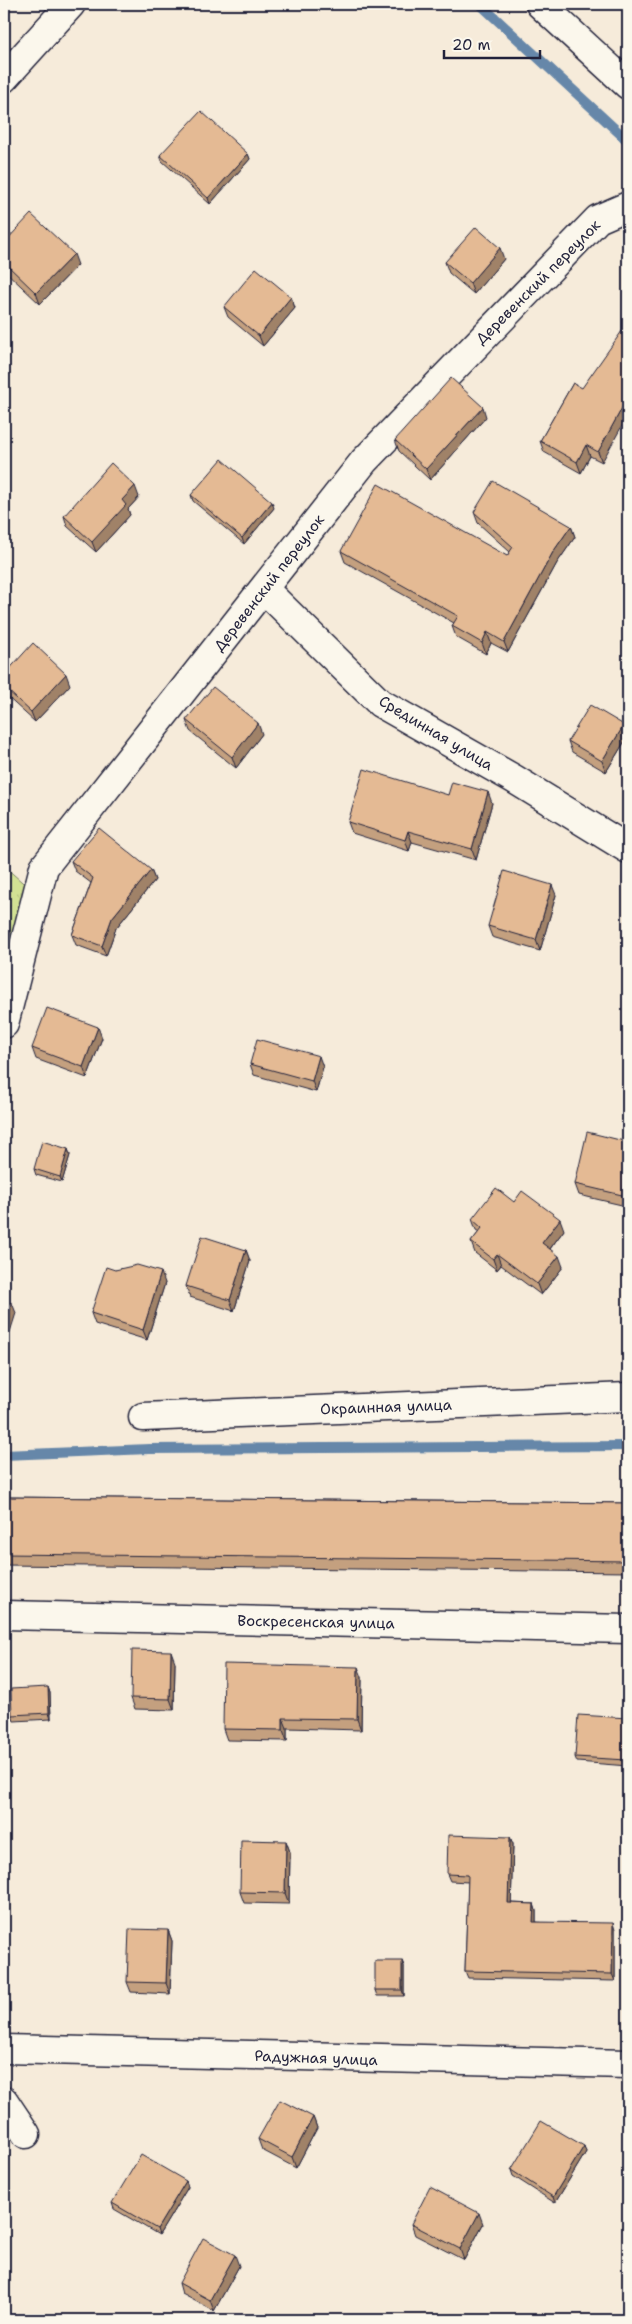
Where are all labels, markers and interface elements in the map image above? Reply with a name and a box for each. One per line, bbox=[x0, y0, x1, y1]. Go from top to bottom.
scale bar bbox=[444, 28, 541, 60]
text: 20 m bbox=[452, 35, 491, 55]
street label: Деревенский переулок bbox=[471, 215, 605, 349]
street label: Деревенский переулок bbox=[209, 510, 329, 656]
street label: Срединная улица bbox=[375, 691, 497, 775]
street label: Окраинная улица bbox=[320, 1395, 453, 1419]
street label: Воскресенская улица bbox=[237, 1611, 396, 1633]
street label: Радужная улица bbox=[254, 2046, 379, 2070]

